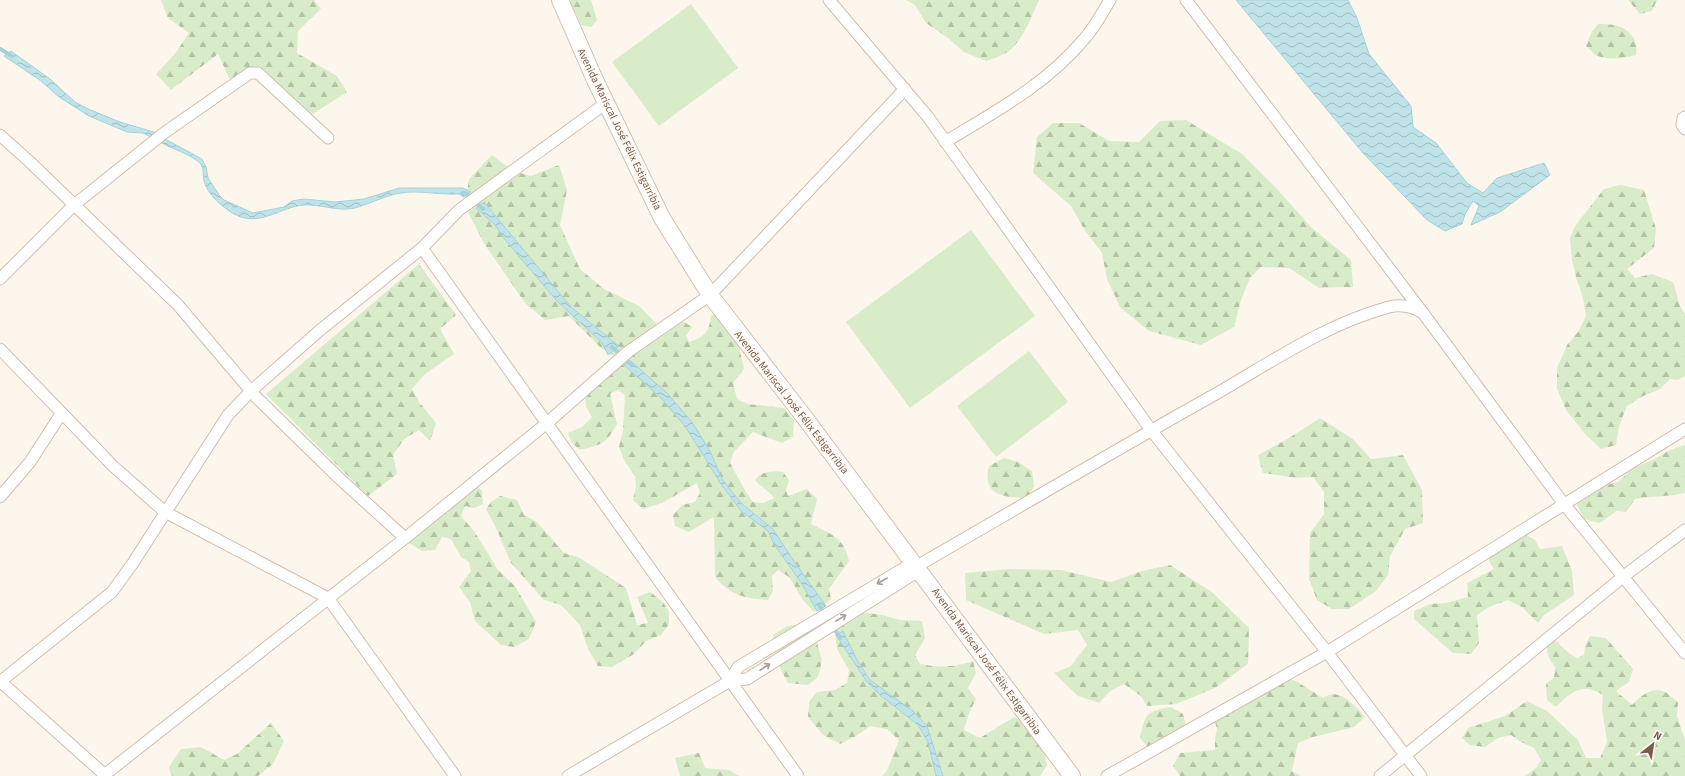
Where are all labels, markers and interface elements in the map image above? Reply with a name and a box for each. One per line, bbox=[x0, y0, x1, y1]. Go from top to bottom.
street label: Avenida Mariscal José Félix Estigarribia bbox=[574, 46, 665, 213]
street label: Avenida Mariscal José Félix Estigarribia bbox=[731, 327, 852, 477]
one-way arrow bbox=[876, 577, 888, 585]
street label: Avenida Mariscal José Félix Estigarribia bbox=[928, 585, 1045, 738]
one-way arrow bbox=[835, 614, 847, 622]
one-way arrow bbox=[759, 663, 770, 671]
north arrow bbox=[1633, 724, 1673, 764]
text: N bbox=[1651, 727, 1665, 744]

